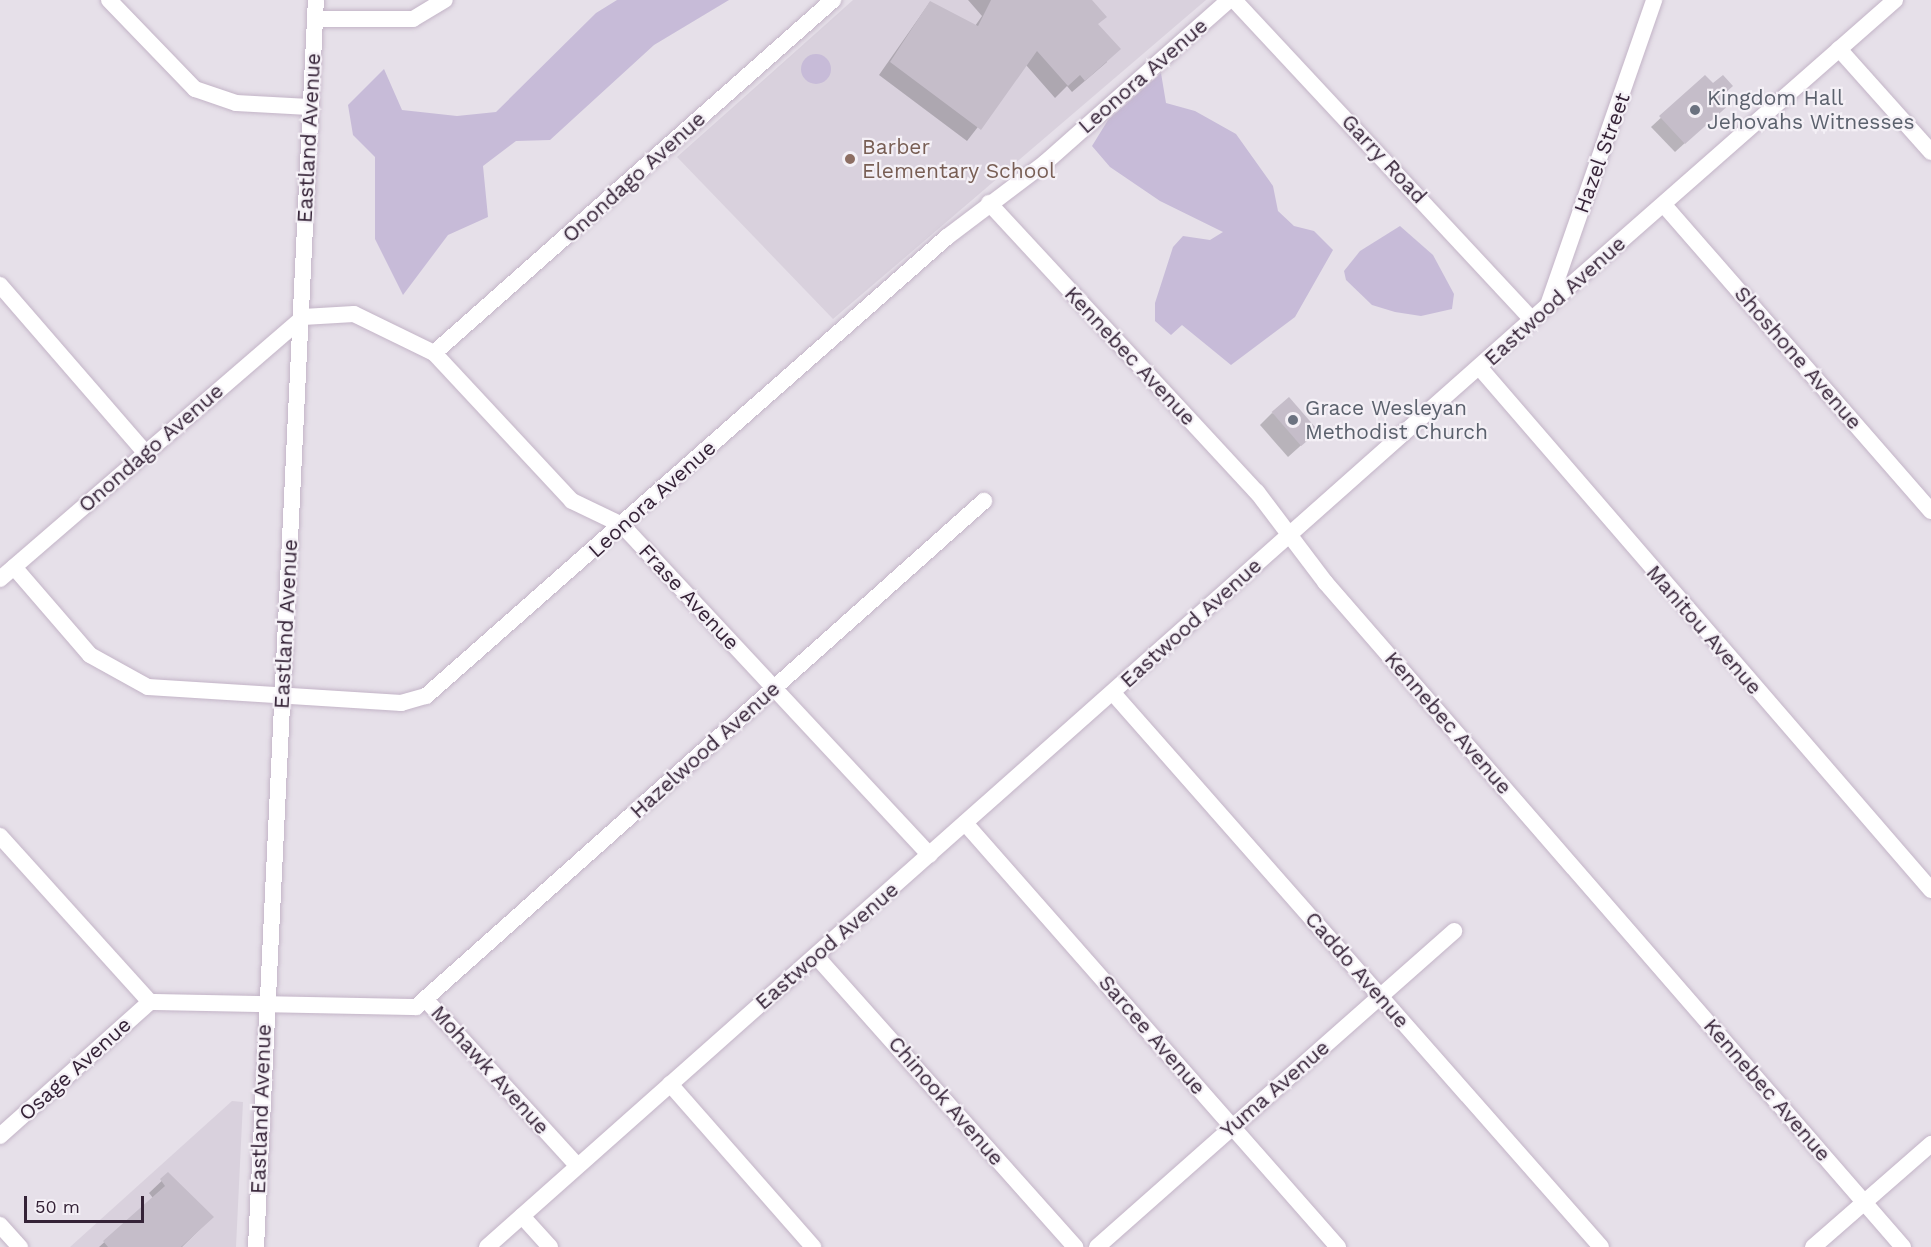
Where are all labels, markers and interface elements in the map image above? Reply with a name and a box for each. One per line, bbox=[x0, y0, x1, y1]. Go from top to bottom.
street label: Leonora Avenue bbox=[1073, 13, 1213, 139]
street label: Eastland Avenue bbox=[292, 52, 326, 224]
place label: Kingdom Hall Jehovahs Witnesses bbox=[1707, 85, 1915, 135]
street label: Hazel Street bbox=[1568, 89, 1636, 217]
marker: Kingdom Hall Jehovahs Witnesses bbox=[1688, 103, 1702, 117]
street label: Onondago Avenue bbox=[557, 106, 711, 248]
street label: Garry Road bbox=[1336, 109, 1432, 209]
place label: Barber Elementary School bbox=[862, 134, 1056, 184]
marker: Barber Elementary School bbox=[843, 152, 857, 166]
street label: Eastwood Avenue bbox=[1479, 231, 1631, 371]
street label: Kennebec Avenue bbox=[1059, 281, 1201, 431]
street label: Shoshone Avenue bbox=[1729, 281, 1867, 435]
street label: Onondago Avenue bbox=[73, 378, 229, 518]
place label: Grace Wesleyan Methodist Church bbox=[1305, 395, 1488, 445]
marker: Grace Wesleyan Methodist Church bbox=[1286, 413, 1300, 427]
street label: Leonora Avenue bbox=[583, 435, 721, 563]
street label: Eastland Avenue bbox=[269, 538, 303, 710]
street label: Frase Avenue bbox=[633, 538, 745, 656]
street label: Eastwood Avenue bbox=[1115, 553, 1267, 693]
street label: Manitou Avenue bbox=[1641, 560, 1767, 700]
street label: Kennebec Avenue bbox=[1379, 646, 1517, 800]
street label: Hazelwood Avenue bbox=[625, 676, 785, 824]
street label: Eastwood Avenue bbox=[750, 877, 904, 1015]
street label: Caddo Avenue bbox=[1299, 906, 1415, 1034]
street label: Sarcee Avenue bbox=[1093, 970, 1211, 1100]
street label: Mohawk Avenue bbox=[425, 1000, 555, 1140]
street label: Osage Avenue bbox=[13, 1012, 137, 1126]
street label: Kennebec Avenue bbox=[1698, 1013, 1836, 1167]
street label: Eastland Avenue bbox=[245, 1023, 277, 1195]
street label: Chinook Avenue bbox=[883, 1031, 1009, 1171]
street label: Yuma Avenue bbox=[1215, 1034, 1335, 1144]
scale bar bbox=[27, 1184, 147, 1222]
text: 50 m bbox=[35, 1196, 80, 1217]

